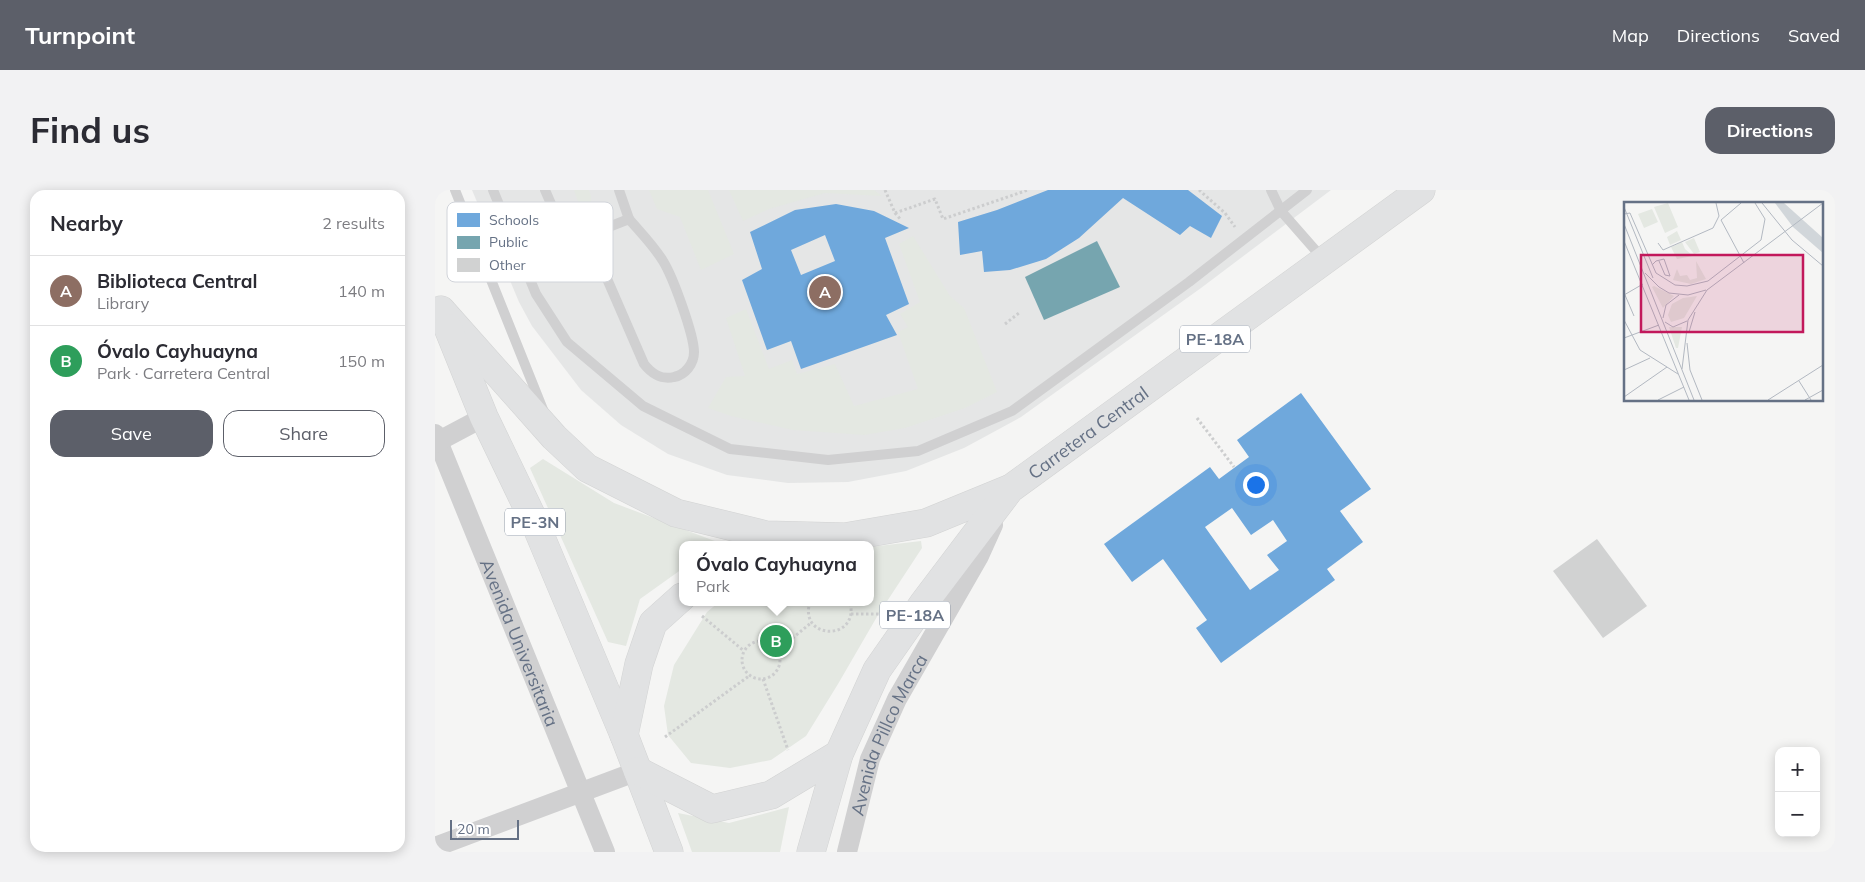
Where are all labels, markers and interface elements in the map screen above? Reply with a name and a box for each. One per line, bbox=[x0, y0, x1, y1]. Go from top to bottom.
text: Turnpoint bbox=[25, 20, 135, 50]
text: Map bbox=[1612, 24, 1649, 47]
text: Directions bbox=[1677, 24, 1760, 47]
text: Saved bbox=[1788, 24, 1840, 47]
button: Directions bbox=[1705, 107, 1835, 154]
text: Find us bbox=[30, 108, 150, 152]
legend bbox=[447, 202, 613, 282]
inset map bbox=[1624, 202, 1823, 401]
text: Nearby bbox=[50, 210, 123, 236]
text: Schools bbox=[489, 211, 539, 229]
text: 2 results bbox=[322, 213, 385, 233]
text: Public bbox=[489, 233, 528, 251]
text: Other bbox=[489, 256, 527, 274]
text: Biblioteca Central bbox=[97, 269, 257, 293]
pin: A bbox=[809, 273, 841, 311]
text: A bbox=[60, 281, 72, 301]
text: 140 m bbox=[338, 281, 385, 301]
text: Library bbox=[97, 293, 149, 313]
road number: PE-18A bbox=[1180, 326, 1250, 352]
text: Óvalo Cayhuayna bbox=[97, 339, 258, 363]
text: B bbox=[60, 351, 72, 371]
text: 150 m bbox=[338, 351, 385, 371]
text: Park · Carretera Central bbox=[97, 363, 270, 383]
street label: Carretera Central bbox=[1023, 381, 1153, 484]
button: Save bbox=[50, 410, 213, 457]
button: Share bbox=[223, 410, 385, 457]
your location bbox=[1243, 472, 1269, 498]
road number: PE-3N bbox=[505, 508, 565, 536]
popup bbox=[679, 541, 874, 606]
text: Óvalo Cayhuayna bbox=[696, 552, 857, 576]
street label: Avenida Universitaria bbox=[475, 555, 564, 730]
text: Park bbox=[696, 576, 730, 596]
road number: PE-18A bbox=[880, 602, 950, 628]
pin: B bbox=[760, 622, 792, 660]
street label: Avenida Pillco Marca bbox=[845, 650, 932, 818]
map controls bbox=[1775, 747, 1820, 837]
button: + bbox=[1775, 747, 1820, 792]
button: − bbox=[1775, 792, 1820, 837]
scale bar bbox=[450, 817, 519, 840]
text: 20 m bbox=[457, 820, 490, 838]

